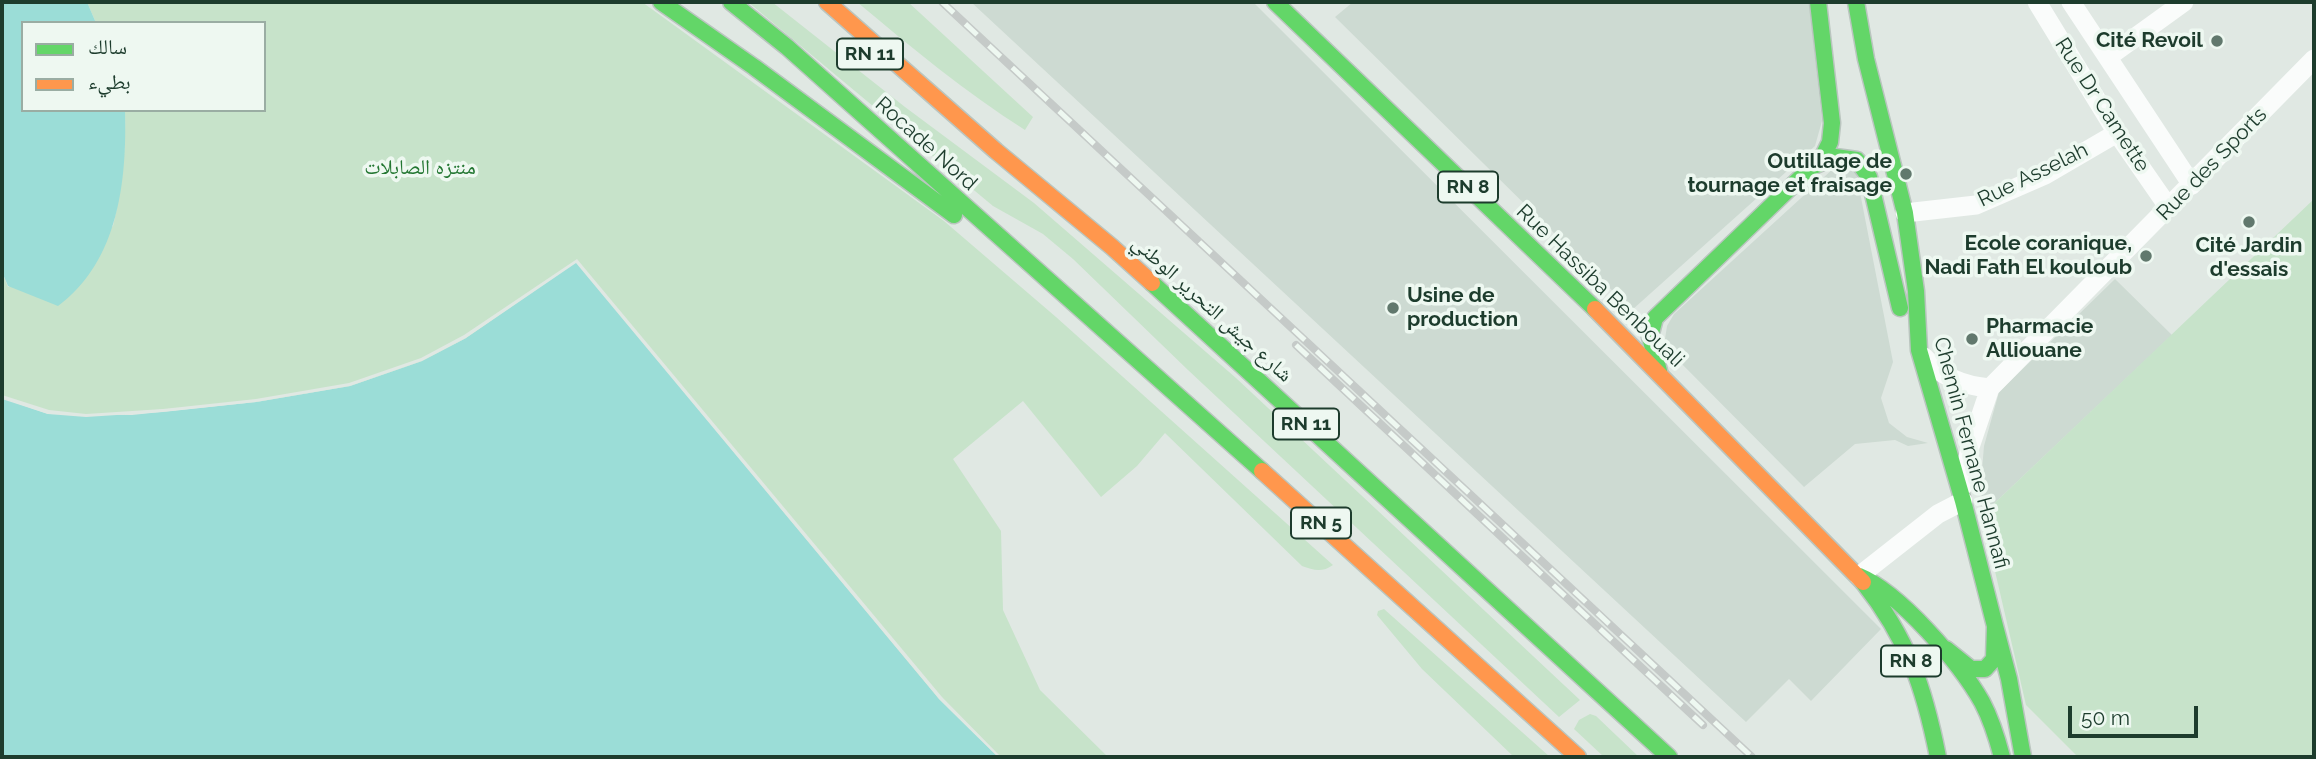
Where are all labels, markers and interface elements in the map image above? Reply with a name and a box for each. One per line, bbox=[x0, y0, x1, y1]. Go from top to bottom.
legend bbox=[21, 21, 266, 112]
place label: Cité Revoil bbox=[2096, 28, 2203, 54]
street label: Rue Dr Camette bbox=[2049, 33, 2155, 177]
marker: Cité Revoil bbox=[2209, 33, 2225, 49]
text: سالك bbox=[88, 34, 127, 59]
road number: RN 11 bbox=[837, 38, 903, 70]
text: بطيء bbox=[88, 69, 131, 94]
street label: Rocade Nord bbox=[870, 92, 982, 196]
street label: Rue des Sports bbox=[2152, 102, 2272, 226]
street label: Rue Asselah bbox=[1974, 137, 2092, 213]
place label: Outillage de tournage et fraisage bbox=[1687, 149, 1892, 199]
park label: منتزه الصابلات bbox=[364, 155, 476, 181]
marker: Outillage de tournage et fraisage bbox=[1898, 166, 1914, 182]
road number: RN 8 bbox=[1438, 172, 1498, 202]
street label: Rue Hassiba Benbouali bbox=[1511, 199, 1689, 373]
marker: Cité Jardin d'essais bbox=[2241, 214, 2257, 230]
street label: شارع جيش التحرير الوطني bbox=[1127, 230, 1297, 388]
place label: Ecole coranique, Nadi Fath El kouloub bbox=[1924, 231, 2132, 281]
place label: Cité Jardin d'essais bbox=[2195, 233, 2303, 283]
marker: Ecole coranique, Nadi Fath El kouloub bbox=[2138, 248, 2154, 264]
place label: Usine de production bbox=[1407, 283, 1518, 333]
marker: Usine de production bbox=[1385, 300, 1401, 316]
place label: Pharmacie Alliouane bbox=[1986, 314, 2093, 364]
marker: Pharmacie Alliouane bbox=[1964, 331, 1980, 347]
street label: Chemin Fernane Hannafi bbox=[1928, 334, 2014, 572]
road number: RN 11 bbox=[1273, 408, 1339, 440]
road number: RN 5 bbox=[1291, 508, 1351, 538]
road number: RN 8 bbox=[1881, 646, 1941, 676]
scale bar bbox=[2071, 692, 2200, 736]
text: 50 m bbox=[2081, 705, 2130, 730]

